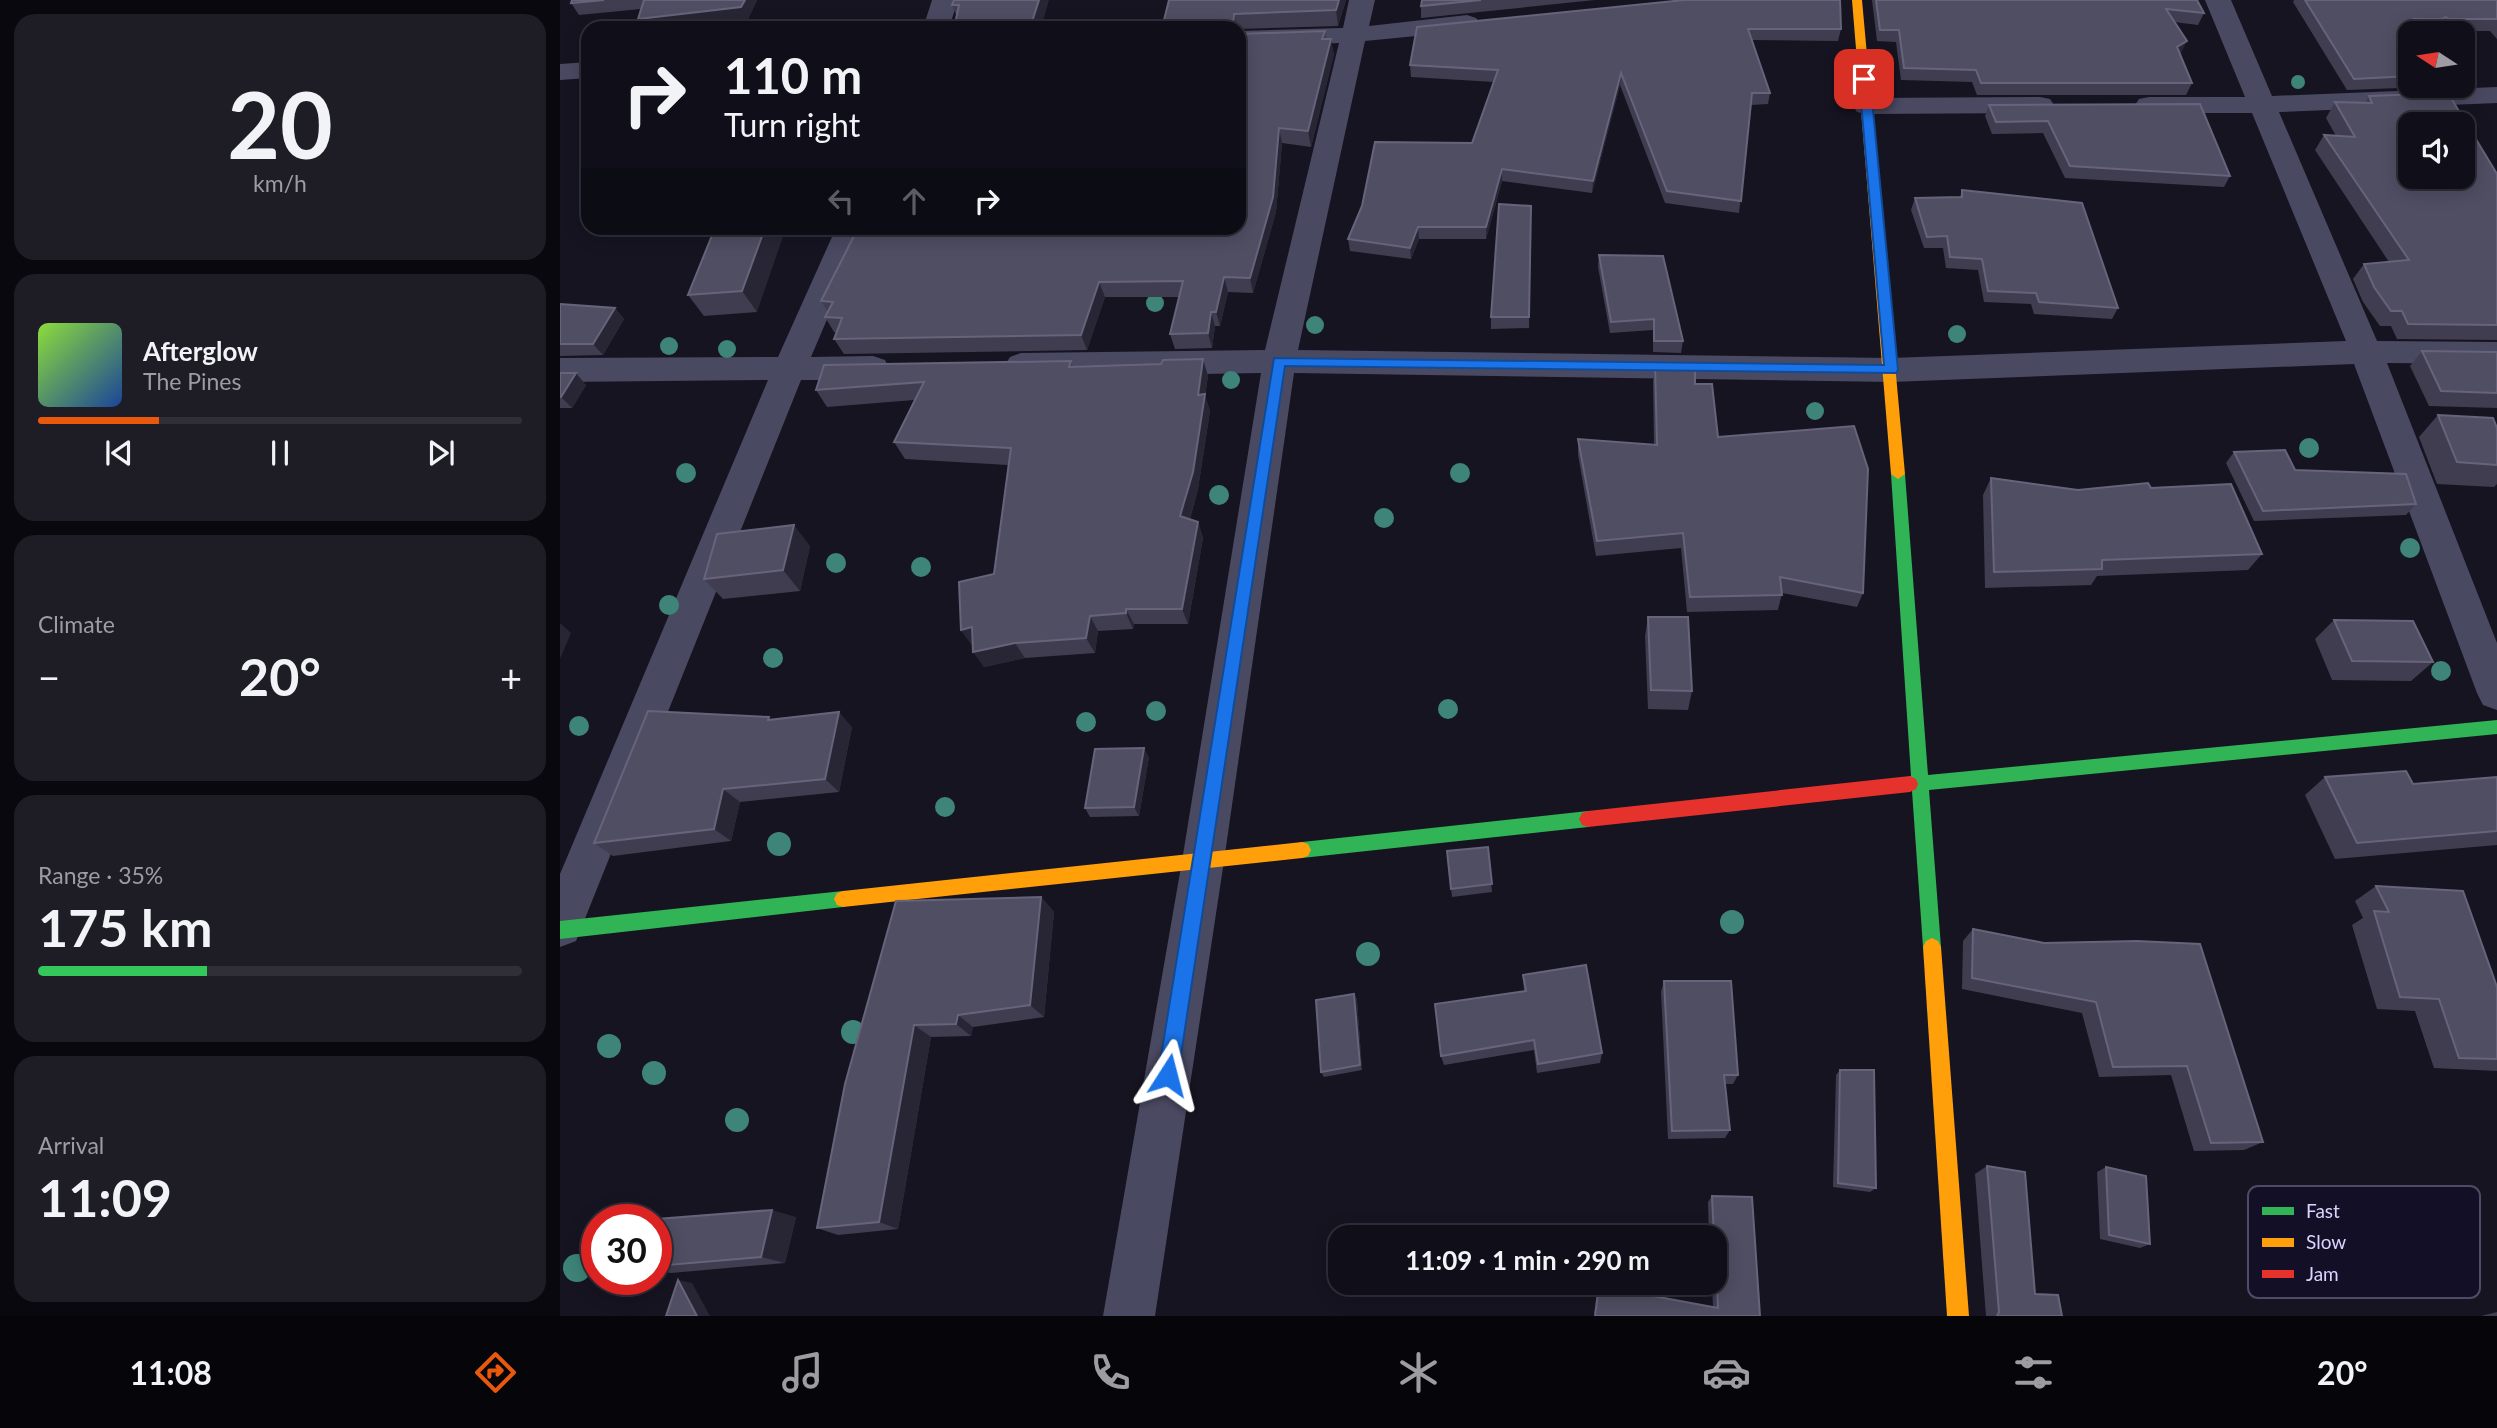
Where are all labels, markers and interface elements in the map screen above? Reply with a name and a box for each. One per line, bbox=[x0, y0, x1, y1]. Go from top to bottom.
north arrow bbox=[2398, 21, 2474, 98]
map controls bbox=[2398, 21, 2475, 189]
text: 110 m bbox=[724, 46, 862, 104]
icon: right bbox=[609, 49, 700, 140]
pin bbox=[1834, 49, 1894, 109]
icon: arrive bbox=[1845, 60, 1883, 98]
text: 20 bbox=[227, 69, 333, 178]
text: Turn right bbox=[724, 105, 860, 144]
button: sound bbox=[2398, 112, 2475, 189]
text: km/h bbox=[253, 169, 307, 197]
icon: left bbox=[822, 182, 860, 220]
icon: ahead bbox=[895, 182, 933, 220]
icon: right bbox=[968, 182, 1006, 220]
text: Afterglow bbox=[143, 335, 258, 367]
text: The Pines bbox=[143, 367, 241, 395]
icon: previous bbox=[100, 434, 138, 472]
icon: pause bbox=[261, 434, 299, 472]
icon: next bbox=[422, 434, 460, 472]
text: Climate bbox=[38, 610, 115, 638]
text: 20° bbox=[239, 645, 321, 707]
text: − bbox=[38, 654, 60, 700]
text: + bbox=[500, 654, 522, 700]
text: Range · 35% bbox=[38, 861, 163, 889]
text: 175 km bbox=[38, 896, 212, 958]
position arrow bbox=[1131, 1038, 1205, 1112]
text: Arrival bbox=[38, 1131, 104, 1159]
text: 11:09 bbox=[38, 1166, 172, 1228]
legend bbox=[2248, 1186, 2480, 1298]
text: Fast bbox=[2306, 1199, 2340, 1222]
speed limit sign: 30 bbox=[581, 1204, 672, 1295]
text: Slow bbox=[2306, 1230, 2346, 1253]
text: 11:09 · 1 min · 290 m bbox=[1405, 1244, 1650, 1276]
text: Jam bbox=[2306, 1262, 2339, 1285]
icon: directions bbox=[471, 1348, 520, 1397]
icon: music bbox=[778, 1348, 827, 1397]
icon: phone bbox=[1086, 1348, 1135, 1397]
icon: climate bbox=[1394, 1348, 1443, 1397]
icon: car bbox=[1702, 1348, 1751, 1397]
icon: filters bbox=[2009, 1348, 2058, 1397]
text: 11:08 bbox=[129, 1353, 212, 1392]
text: 20° bbox=[2317, 1353, 2368, 1392]

